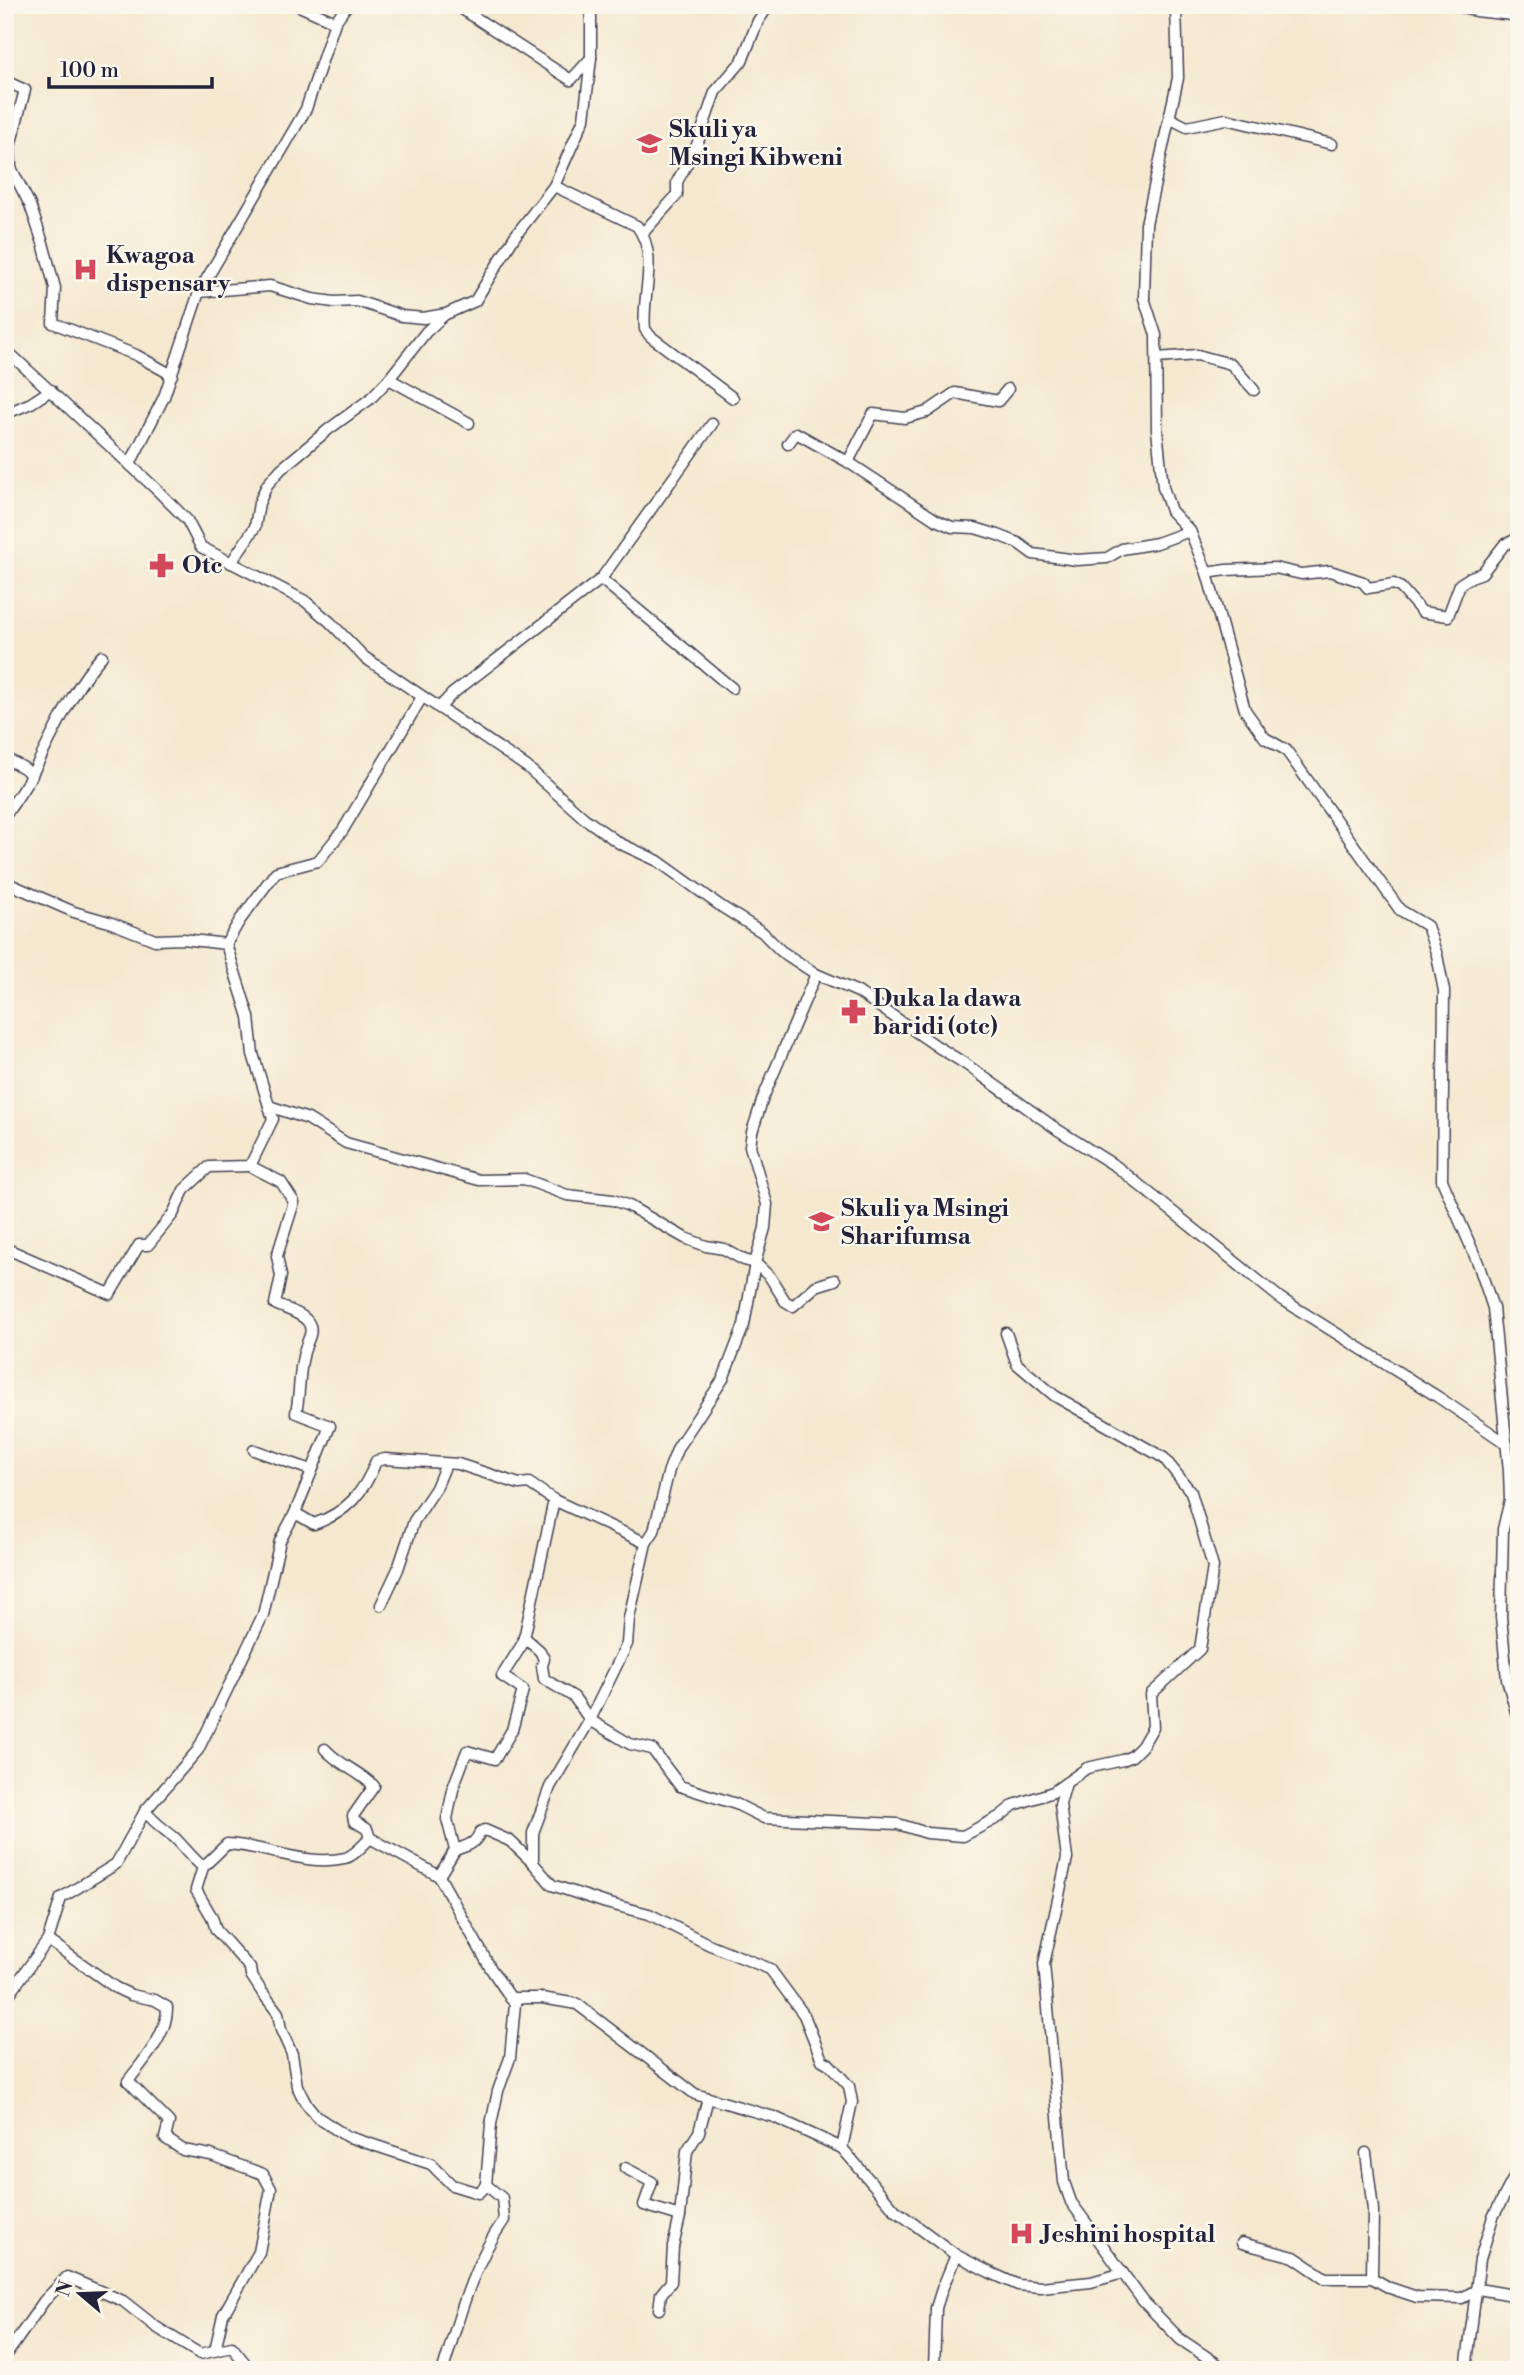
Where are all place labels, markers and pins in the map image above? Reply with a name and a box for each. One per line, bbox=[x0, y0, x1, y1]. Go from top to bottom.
place label: Skuli ya Msingi Kibweni bbox=[669, 115, 843, 173]
school or university icon: Skuli ya Msingi Kibweni bbox=[635, 129, 663, 157]
place label: Kwagoa dispensary bbox=[106, 241, 231, 299]
hospital icon: Kwagoa dispensary bbox=[72, 255, 100, 283]
pharmacy icon: Otc bbox=[148, 551, 176, 579]
place label: Otc bbox=[182, 551, 223, 581]
place label: Duka la dawa baridi (otc) bbox=[873, 984, 1022, 1042]
pharmacy icon: Duka la dawa baridi (otc) bbox=[839, 998, 867, 1026]
place label: Skuli ya Msingi Sharifumsa bbox=[841, 1194, 1009, 1252]
school or university icon: Skuli ya Msingi Sharifumsa bbox=[807, 1208, 835, 1236]
hospital icon: Jeshini hospital bbox=[1008, 2220, 1036, 2248]
place label: Jeshini hospital bbox=[1039, 2220, 1216, 2250]

